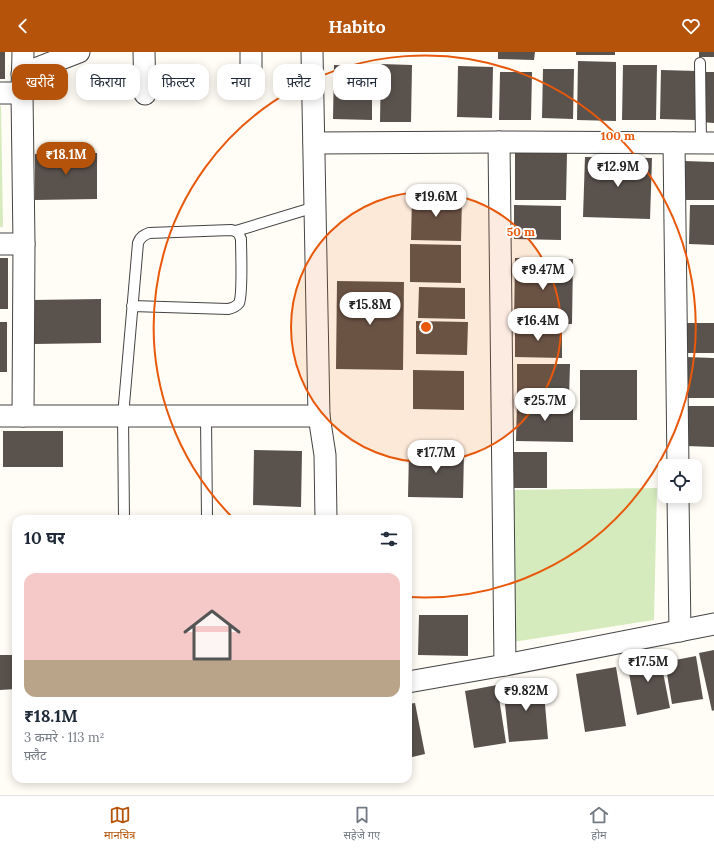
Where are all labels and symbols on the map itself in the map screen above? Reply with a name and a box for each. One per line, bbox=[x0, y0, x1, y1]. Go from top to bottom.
text: 100 m bbox=[601, 128, 635, 143]
pin: ₹18.1M bbox=[33, 142, 99, 176]
pin: ₹12.9M bbox=[585, 154, 651, 188]
pin: ₹19.6M bbox=[403, 184, 469, 218]
text: 50 m bbox=[507, 224, 535, 239]
pin: ₹9.47M bbox=[510, 257, 576, 291]
pin: ₹15.8M bbox=[337, 292, 403, 326]
pin: ₹16.4M bbox=[505, 308, 571, 342]
centre of rings bbox=[419, 320, 433, 334]
pin: ₹25.7M bbox=[512, 388, 578, 422]
pin: ₹17.7M bbox=[403, 440, 469, 474]
pin: ₹17.5M bbox=[615, 649, 681, 683]
pin: ₹9.82M bbox=[493, 678, 559, 712]

